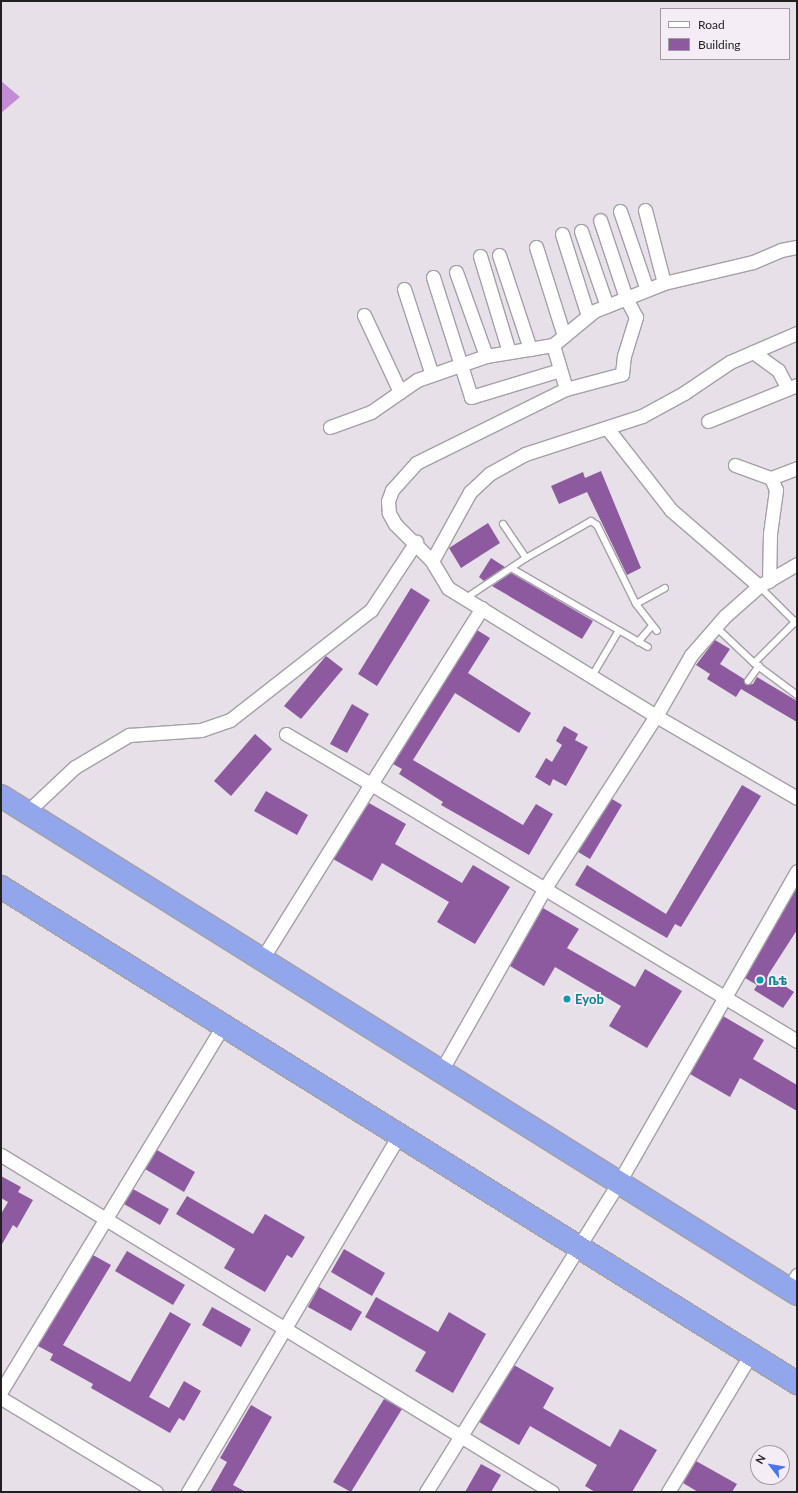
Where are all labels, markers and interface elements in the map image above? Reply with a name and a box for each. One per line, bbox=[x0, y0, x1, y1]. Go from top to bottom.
legend bbox=[660, 8, 790, 60]
text: Road bbox=[698, 17, 725, 32]
text: Building bbox=[698, 37, 741, 52]
place label: ቤቴ bbox=[768, 972, 787, 988]
marker: ቤቴ bbox=[755, 975, 765, 985]
place label: Eyob bbox=[575, 991, 604, 1007]
marker: Eyob bbox=[562, 994, 572, 1004]
north arrow bbox=[750, 1445, 790, 1485]
text: N bbox=[752, 1452, 768, 1466]

